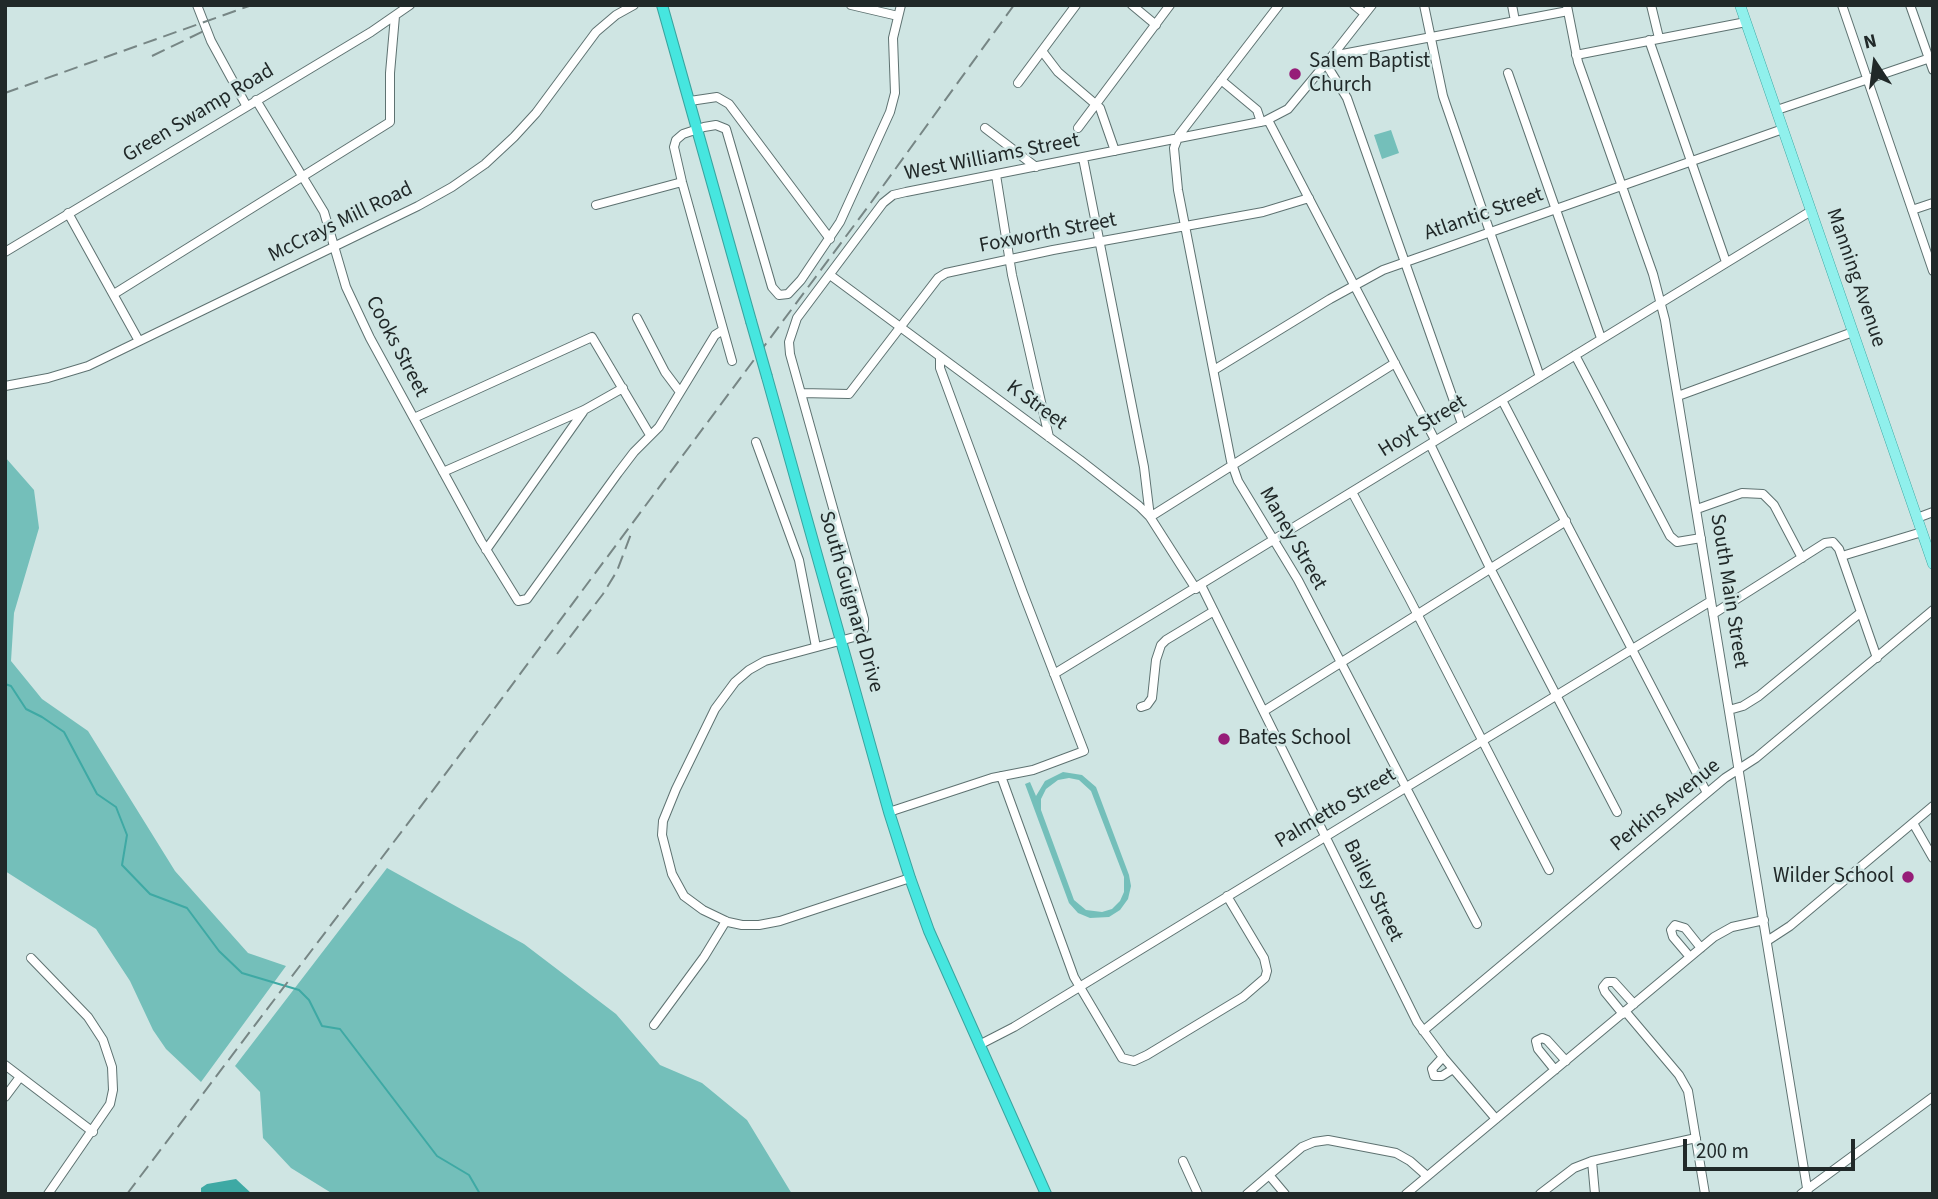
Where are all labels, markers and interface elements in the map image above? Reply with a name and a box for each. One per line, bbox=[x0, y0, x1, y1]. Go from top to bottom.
text: N bbox=[1861, 27, 1879, 57]
north arrow bbox=[1840, 28, 1910, 98]
place label: Salem Baptist Church bbox=[1309, 49, 1430, 99]
street label: Green Swamp Road bbox=[119, 59, 279, 169]
marker: Salem Baptist Church bbox=[1287, 66, 1303, 82]
street label: West Williams Street bbox=[902, 129, 1082, 187]
street label: McCrays Mill Road bbox=[265, 177, 417, 269]
street label: Atlantic Street bbox=[1421, 183, 1547, 247]
street label: Manning Avenue bbox=[1819, 205, 1891, 351]
street label: Foxworth Street bbox=[977, 208, 1119, 260]
street label: Cooks Street bbox=[359, 292, 433, 402]
street label: K Street bbox=[1001, 376, 1071, 436]
street label: Hoyt Street bbox=[1374, 390, 1472, 464]
street label: Maney Street bbox=[1252, 483, 1332, 595]
street label: South Guignard Drive bbox=[812, 508, 888, 696]
street label: South Main Street bbox=[1703, 512, 1753, 670]
place label: Bates School bbox=[1238, 726, 1351, 752]
marker: Bates School bbox=[1216, 731, 1232, 747]
street label: Perkins Avenue bbox=[1606, 754, 1726, 858]
street label: Palmetto Street bbox=[1271, 763, 1401, 855]
street label: Bailey Street bbox=[1336, 836, 1408, 946]
place label: Wilder School bbox=[1773, 864, 1894, 890]
marker: Wilder School bbox=[1900, 869, 1916, 885]
scale bar bbox=[1686, 1126, 1857, 1170]
text: 200 m bbox=[1696, 1136, 1749, 1166]

